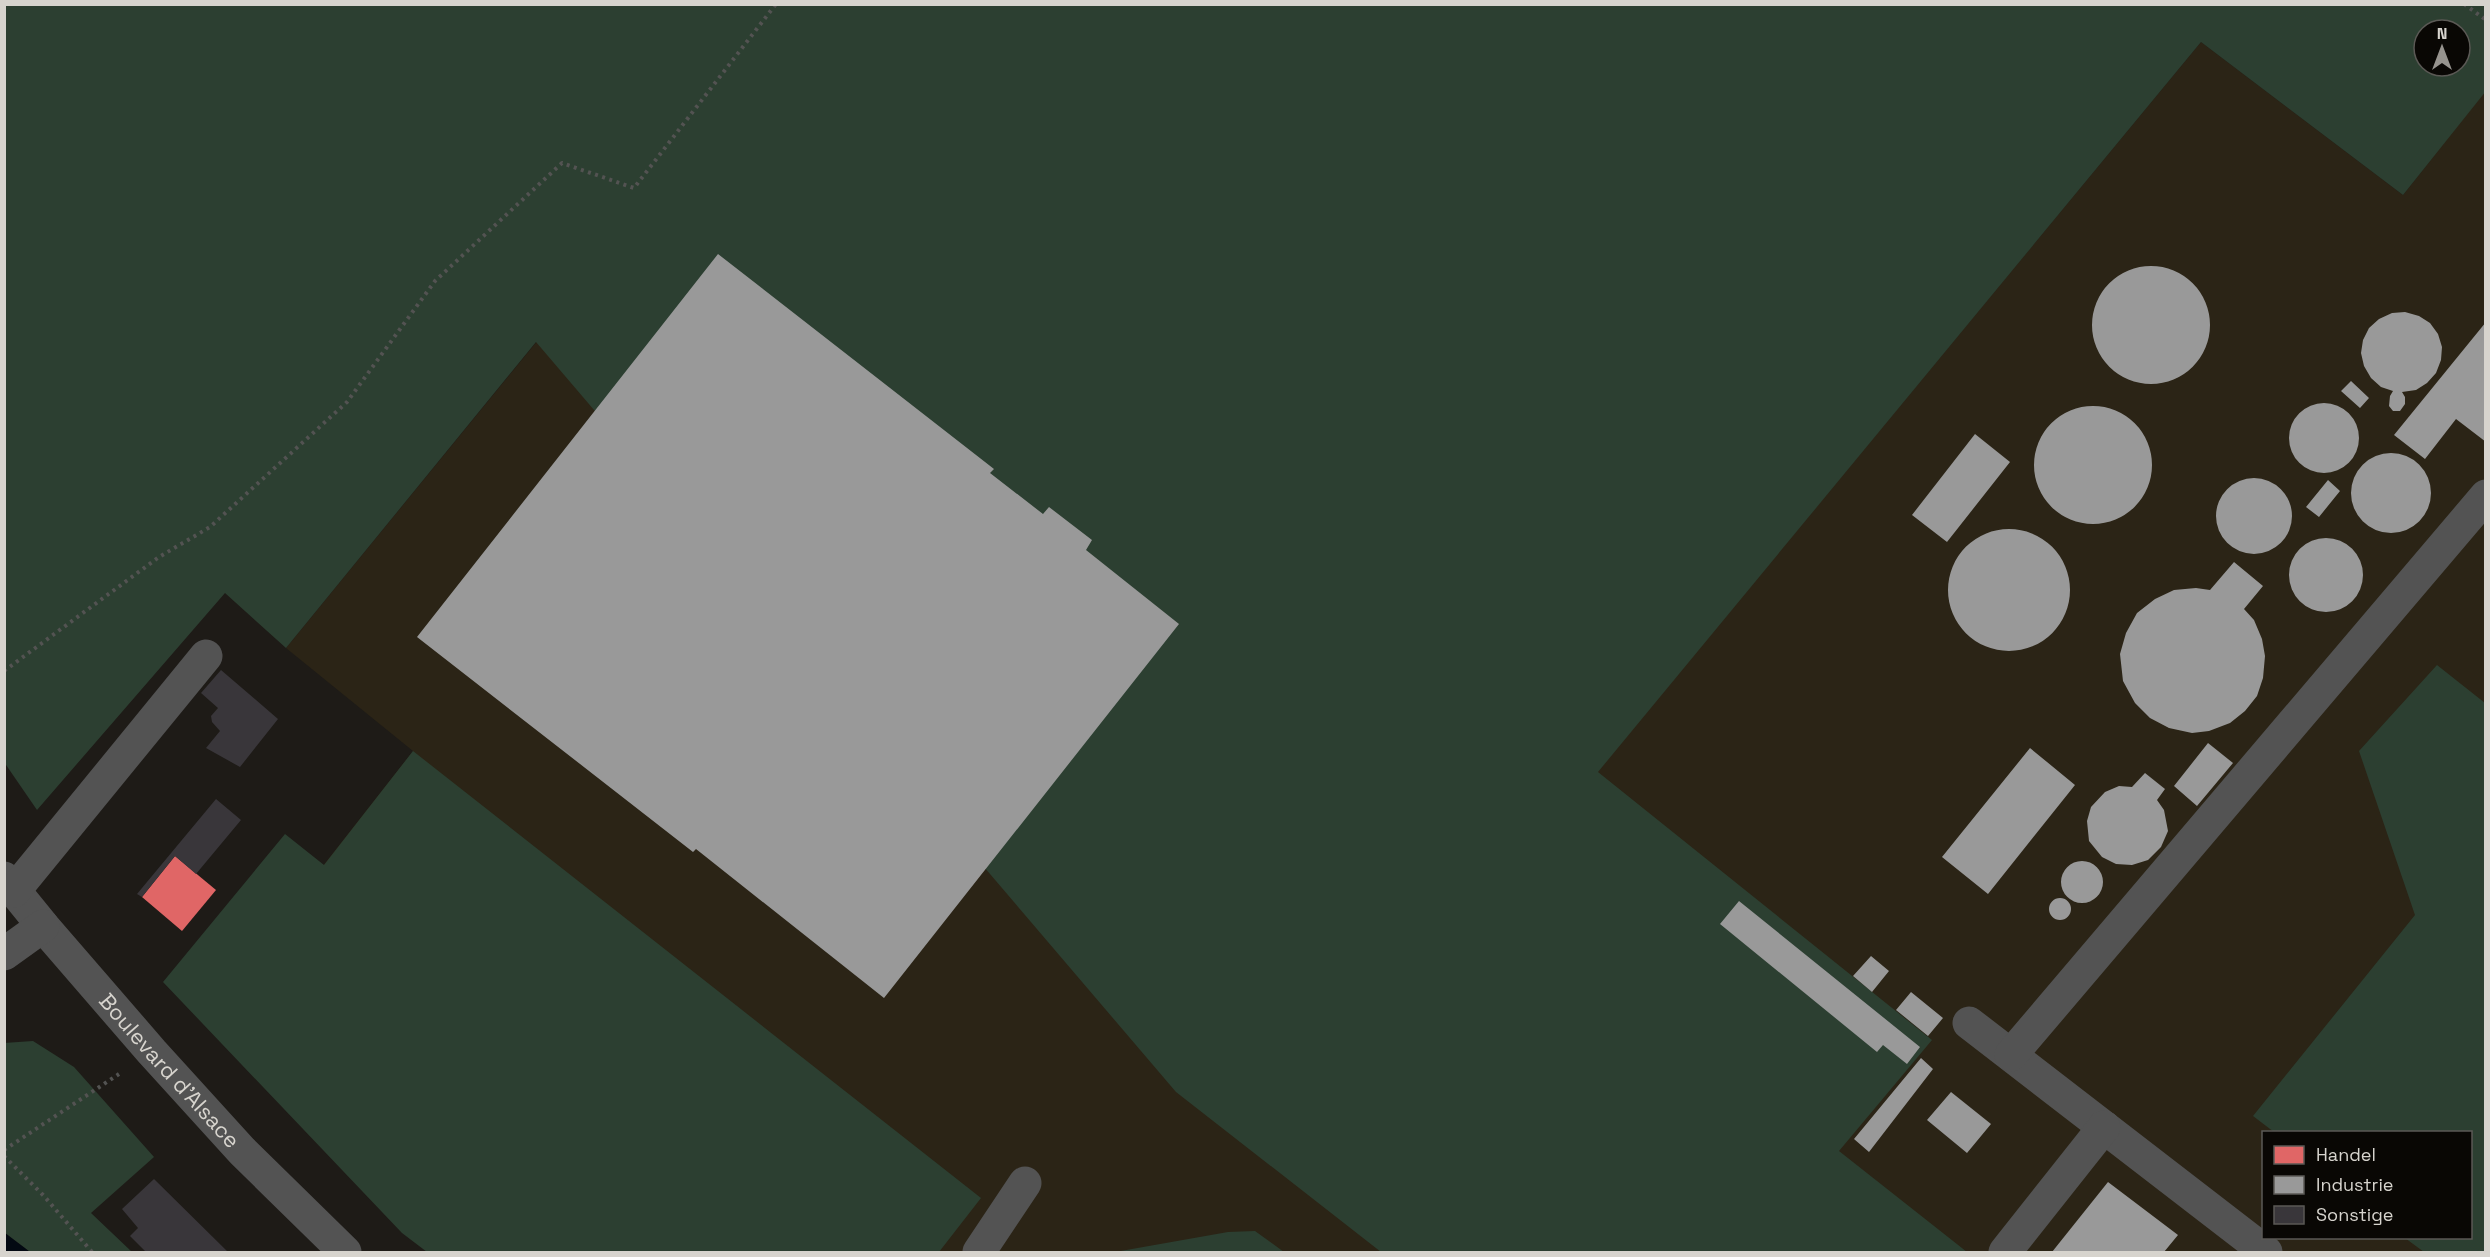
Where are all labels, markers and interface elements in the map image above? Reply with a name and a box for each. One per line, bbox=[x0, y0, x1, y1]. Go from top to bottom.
north arrow bbox=[2412, 18, 2472, 78]
text: N bbox=[2437, 23, 2447, 44]
street label: Boulevard d'Alsace bbox=[93, 987, 246, 1154]
legend bbox=[2262, 1131, 2472, 1239]
text: Handel bbox=[2316, 1143, 2376, 1166]
text: Industrie bbox=[2316, 1173, 2393, 1196]
text: Sonstige bbox=[2316, 1203, 2393, 1226]

